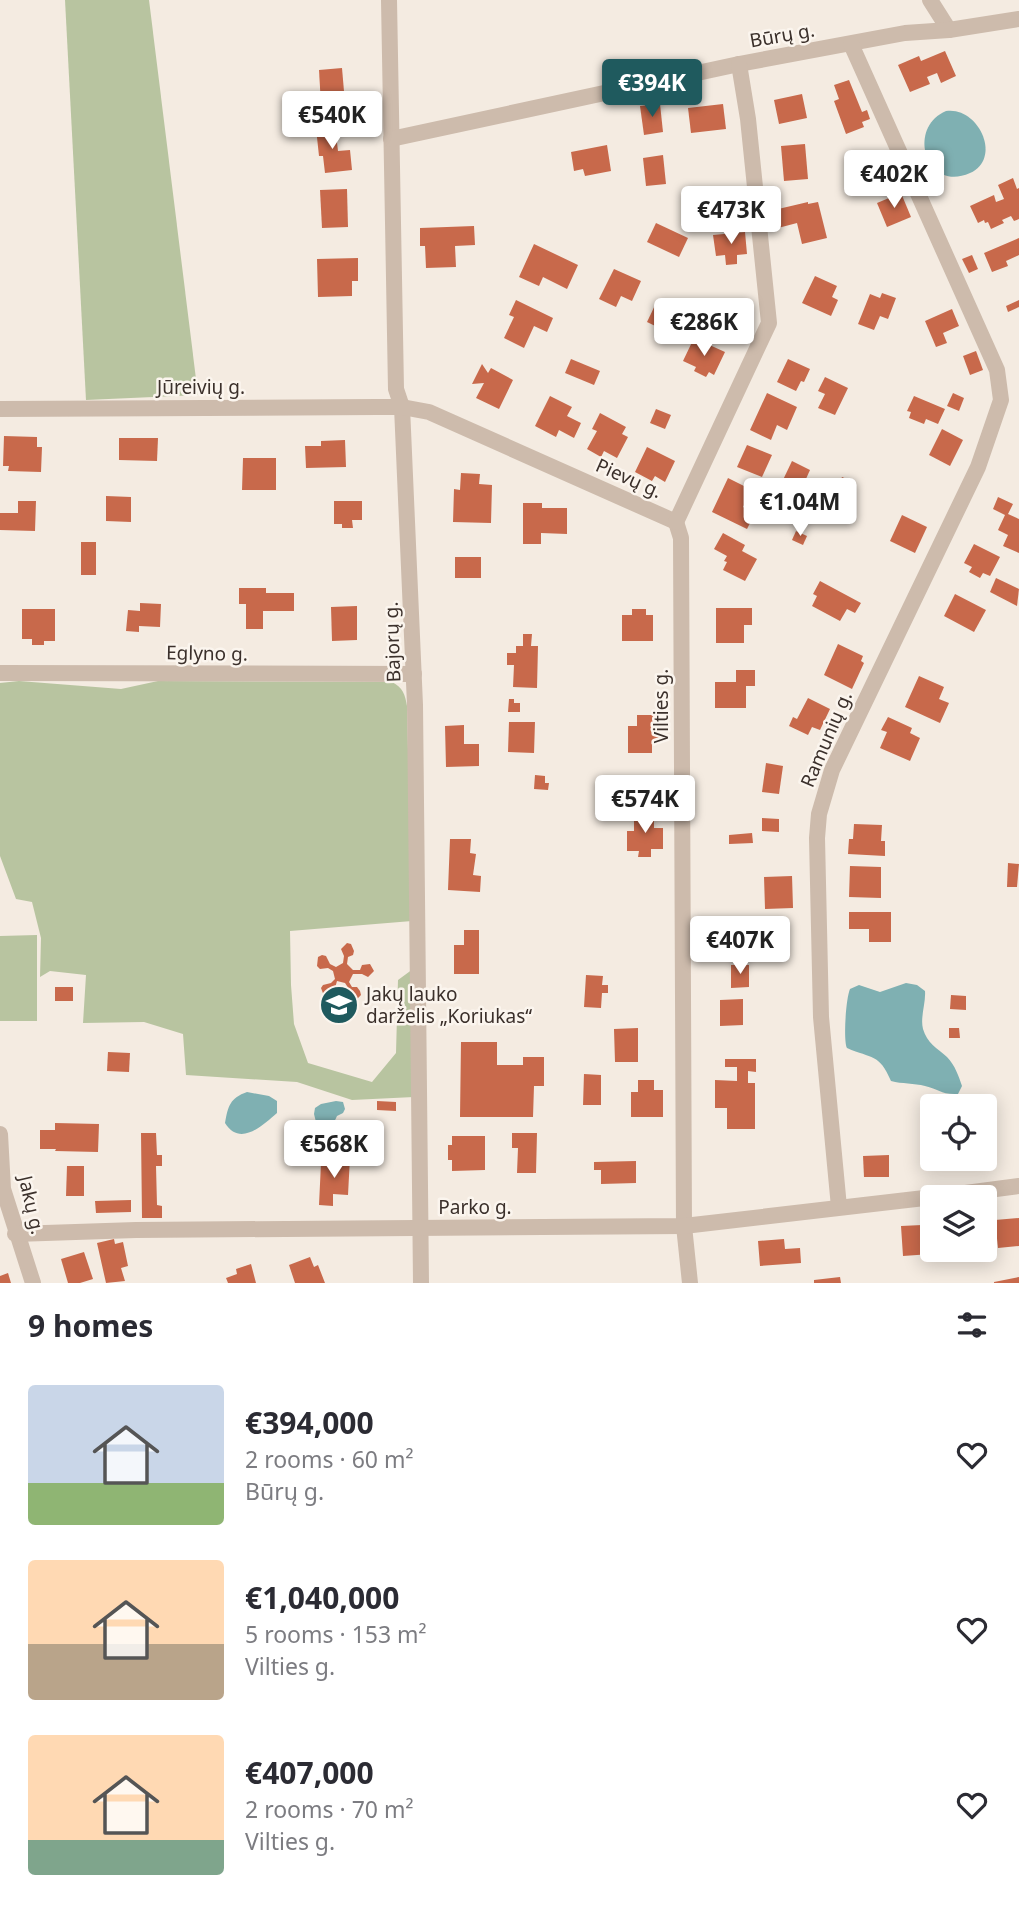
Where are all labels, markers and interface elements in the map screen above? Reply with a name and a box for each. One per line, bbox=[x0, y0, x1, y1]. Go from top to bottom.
street label: Būrų g. bbox=[748, 17, 816, 53]
pin: €394K bbox=[603, 60, 701, 119]
text: €394K bbox=[618, 66, 686, 98]
pin: €540K bbox=[283, 92, 381, 151]
text: €540K bbox=[298, 98, 366, 130]
pin: €402K bbox=[845, 150, 943, 210]
text: €402K bbox=[860, 157, 928, 189]
pin: €473K bbox=[682, 187, 780, 246]
text: €473K bbox=[697, 193, 765, 225]
pin: €286K bbox=[655, 298, 753, 358]
text: €286K bbox=[670, 305, 738, 337]
street label: Jūreivių g. bbox=[155, 374, 245, 400]
street label: Pievų g. bbox=[592, 452, 666, 504]
pin: €1.04M bbox=[743, 478, 857, 538]
text: €1.04M bbox=[760, 485, 840, 517]
street label: Bajorų g. bbox=[378, 601, 406, 683]
street label: Eglyno g. bbox=[166, 639, 248, 667]
street label: Vilties g. bbox=[648, 669, 674, 743]
street label: Ramunių g. bbox=[794, 687, 858, 791]
pin: €574K bbox=[596, 776, 694, 835]
text: €574K bbox=[611, 782, 679, 814]
pin: €407K bbox=[691, 916, 789, 976]
text: €407K bbox=[706, 923, 774, 955]
place label: Jakų lauko darželis „Koriukas“ bbox=[364, 981, 532, 1029]
school or university icon: Jakų lauko darželis „Koriukas“ bbox=[318, 984, 360, 1026]
map controls bbox=[920, 1094, 997, 1262]
button: locate bbox=[920, 1094, 997, 1171]
pin: €568K bbox=[285, 1120, 383, 1180]
text: €568K bbox=[300, 1127, 368, 1159]
street label: Jakų g. bbox=[12, 1171, 51, 1237]
button: layers bbox=[920, 1185, 997, 1262]
street label: Parko g. bbox=[438, 1194, 512, 1220]
text: 9 homes bbox=[28, 1305, 153, 1346]
icon: filters bbox=[953, 1306, 991, 1344]
text: €394,000 bbox=[245, 1402, 374, 1443]
icon: home bbox=[84, 1413, 168, 1497]
icon: heart bbox=[953, 1436, 991, 1474]
text: 2 rooms · 60 m² bbox=[245, 1443, 414, 1475]
text: Būrų g. bbox=[245, 1475, 324, 1507]
text: €1,040,000 bbox=[245, 1577, 399, 1618]
icon: home bbox=[84, 1588, 168, 1672]
icon: heart bbox=[953, 1611, 991, 1649]
text: 5 rooms · 153 m² bbox=[245, 1618, 427, 1650]
text: Vilties g. bbox=[245, 1650, 335, 1682]
text: €407,000 bbox=[245, 1752, 374, 1793]
icon: home bbox=[84, 1763, 168, 1847]
icon: heart bbox=[953, 1786, 991, 1824]
text: 2 rooms · 70 m² bbox=[245, 1793, 414, 1825]
text: Vilties g. bbox=[245, 1825, 335, 1857]

